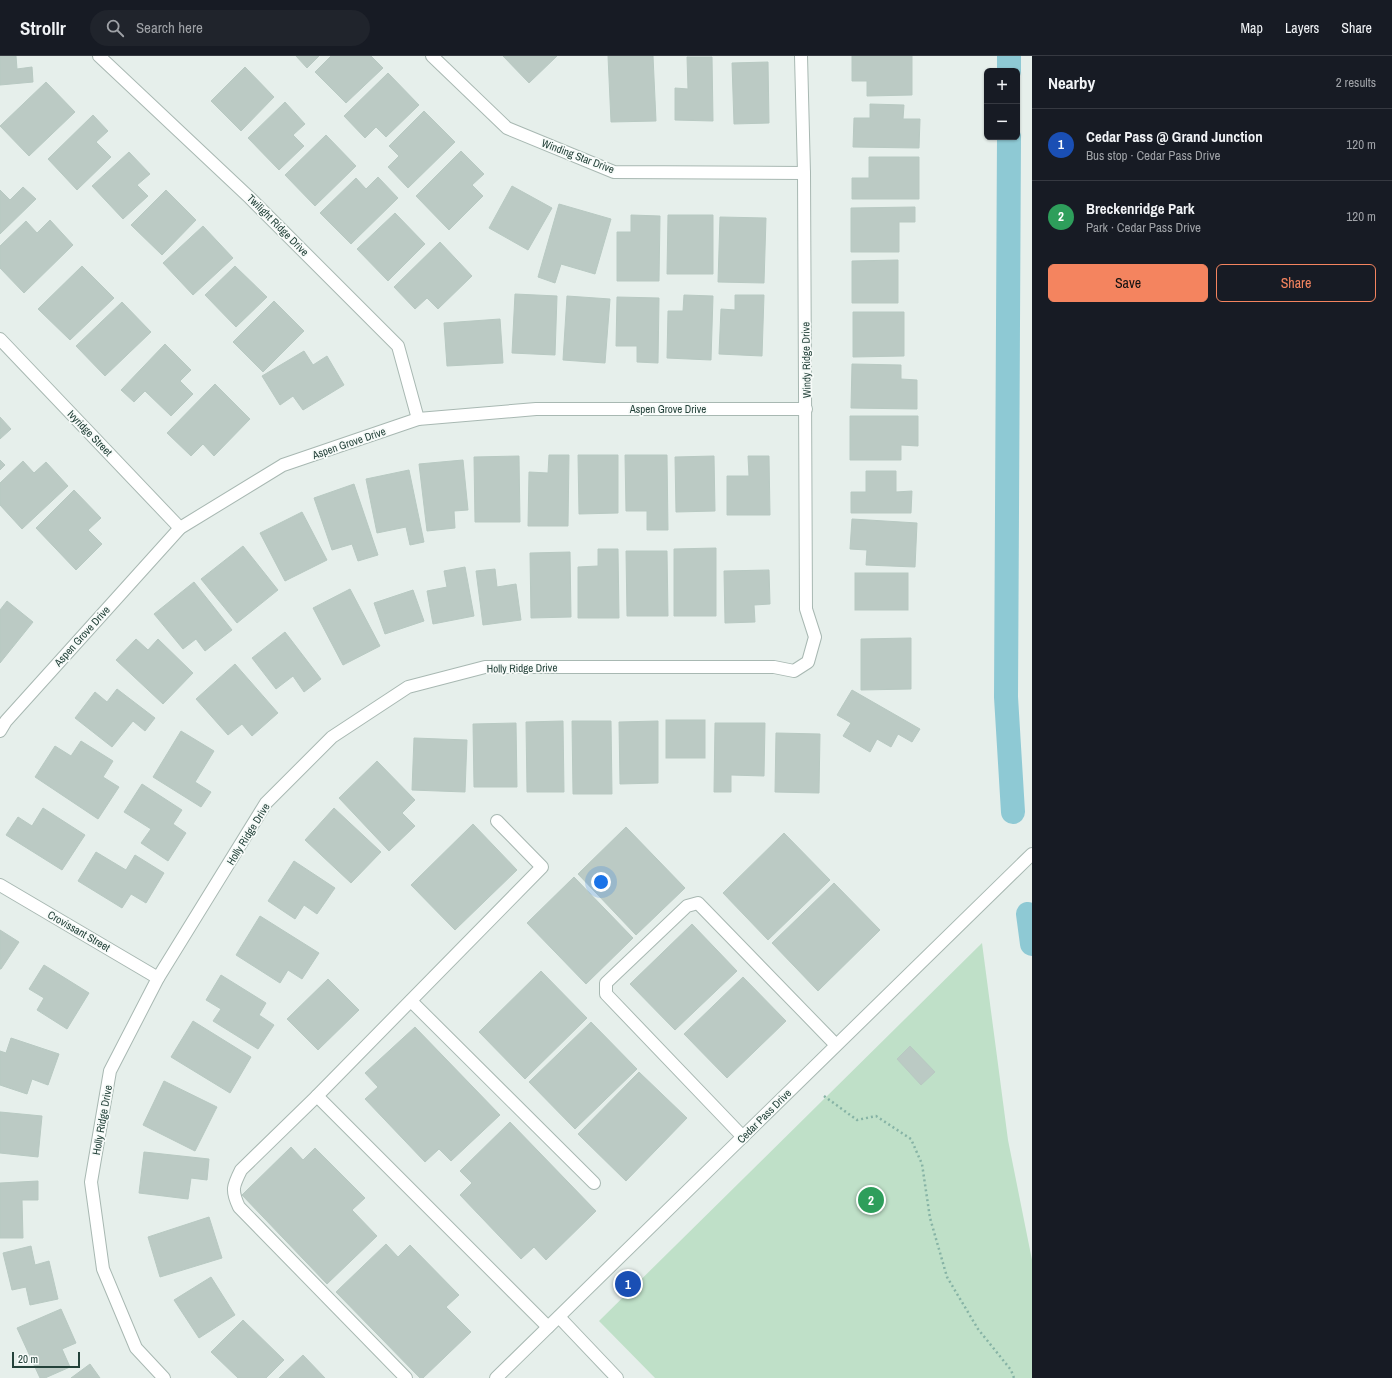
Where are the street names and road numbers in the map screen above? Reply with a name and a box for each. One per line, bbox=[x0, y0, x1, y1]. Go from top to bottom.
street label: Winding Star Drive bbox=[540, 136, 616, 176]
street label: Twilight Ridge Drive bbox=[244, 191, 312, 259]
street label: Windy Ridge Drive bbox=[798, 322, 814, 398]
street label: Aspen Grove Drive bbox=[629, 402, 706, 416]
street label: Ivyridge Street bbox=[65, 407, 116, 459]
street label: Aspen Grove Drive bbox=[310, 424, 388, 462]
street label: Aspen Grove Drive bbox=[50, 603, 113, 670]
street label: Holly Ridge Drive bbox=[487, 660, 557, 676]
street label: Holly Ridge Drive bbox=[223, 800, 273, 868]
street label: Crovissant Street bbox=[45, 908, 113, 955]
street label: Holly Ridge Drive bbox=[89, 1084, 115, 1156]
street label: Cedar Pass Drive bbox=[734, 1086, 794, 1146]

